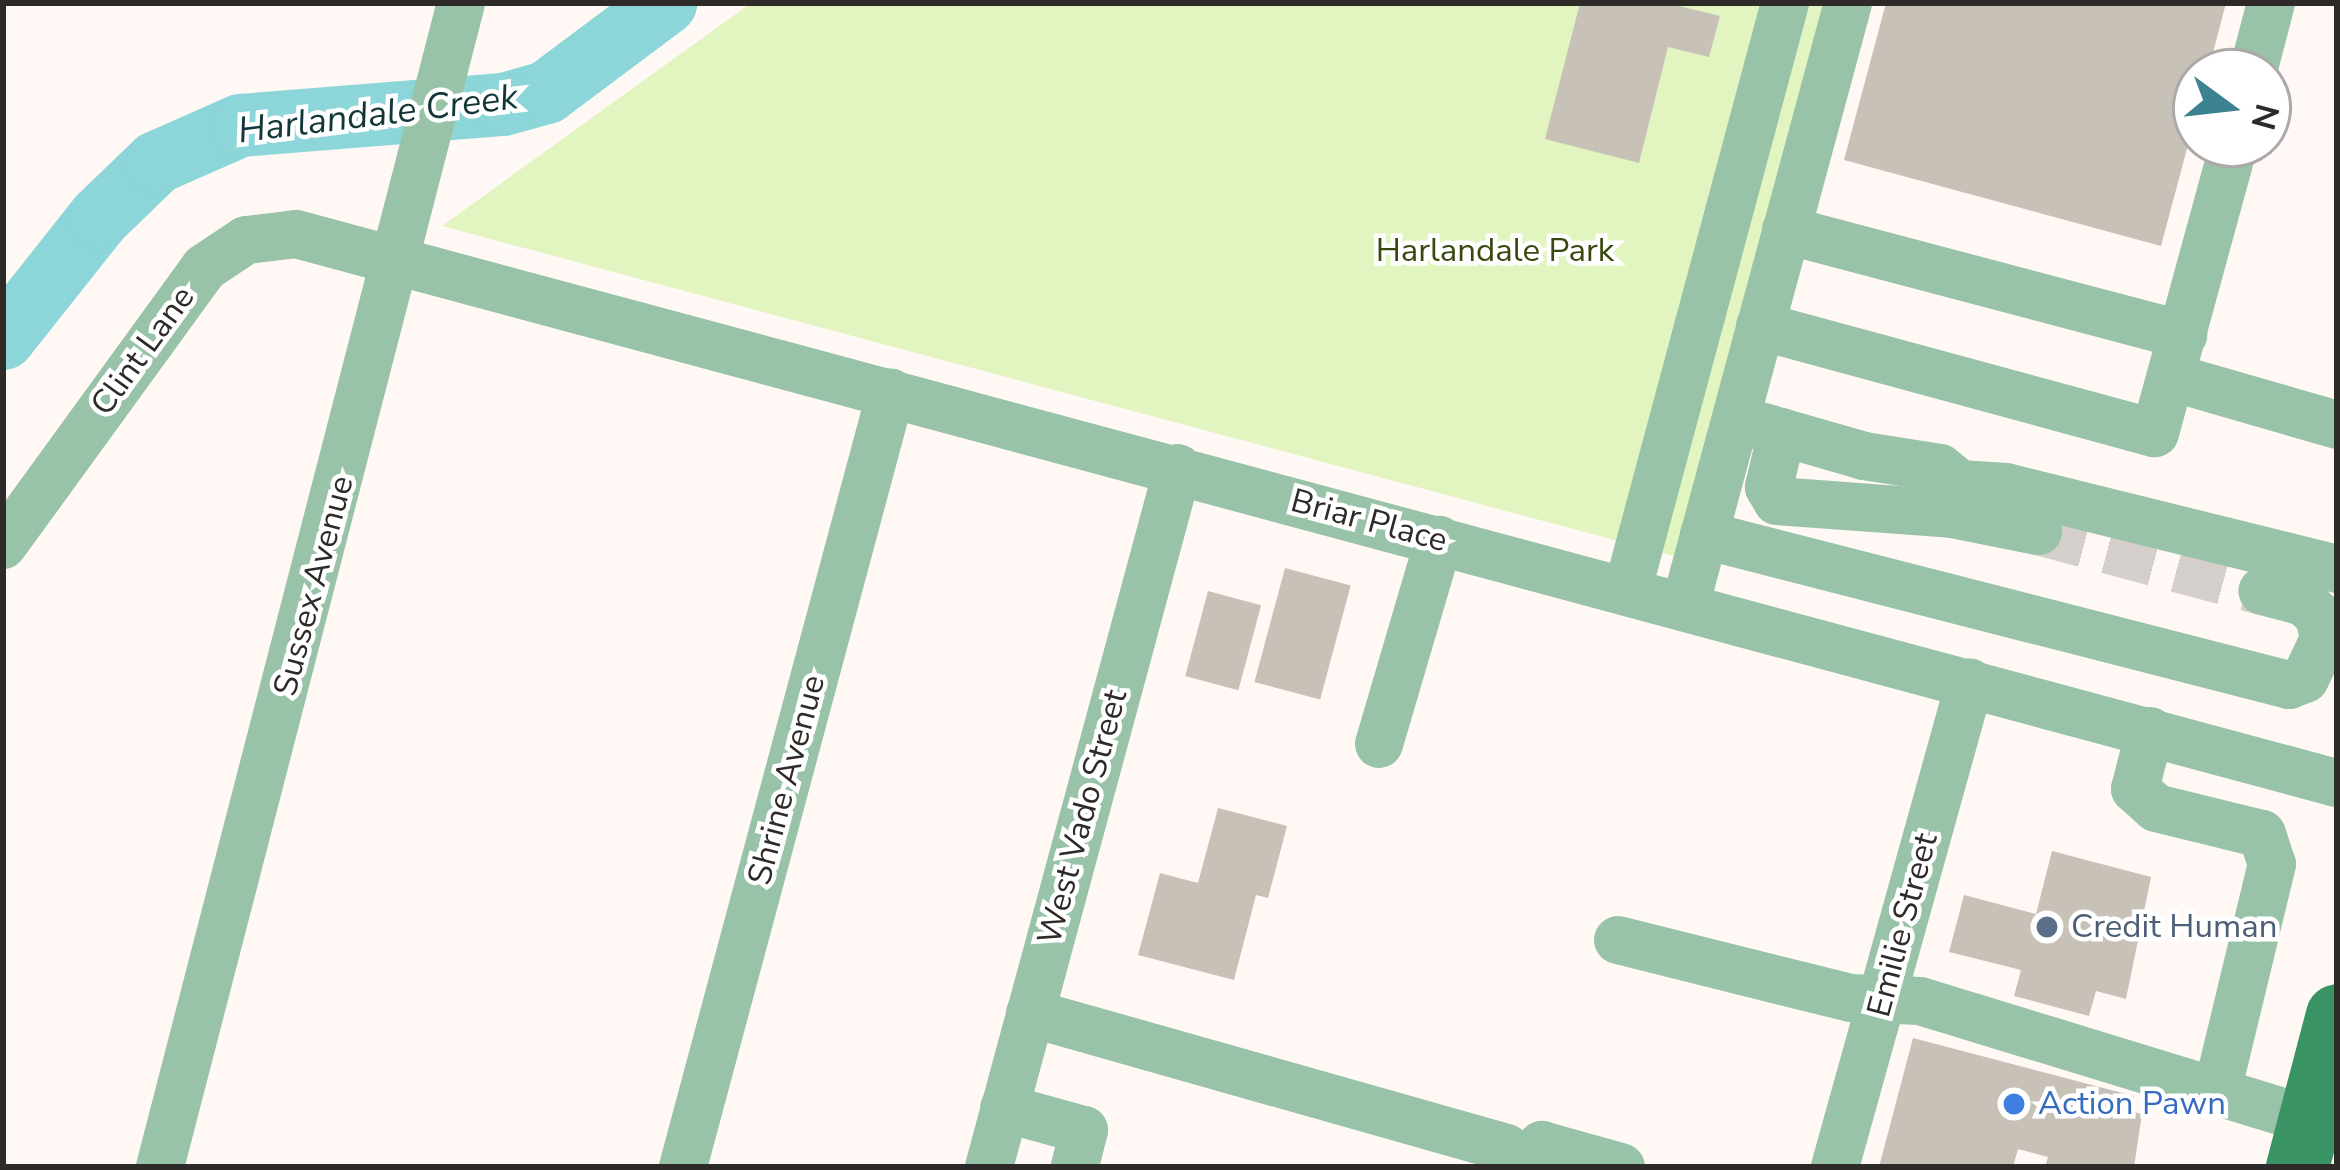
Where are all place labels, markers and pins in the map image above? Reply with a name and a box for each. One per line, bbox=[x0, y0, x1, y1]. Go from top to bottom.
place label: Credit Human bbox=[2071, 907, 2277, 947]
marker: Credit Human bbox=[2034, 914, 2060, 940]
place label: Action Pawn bbox=[2038, 1084, 2226, 1124]
marker: Action Pawn bbox=[2001, 1091, 2027, 1117]

